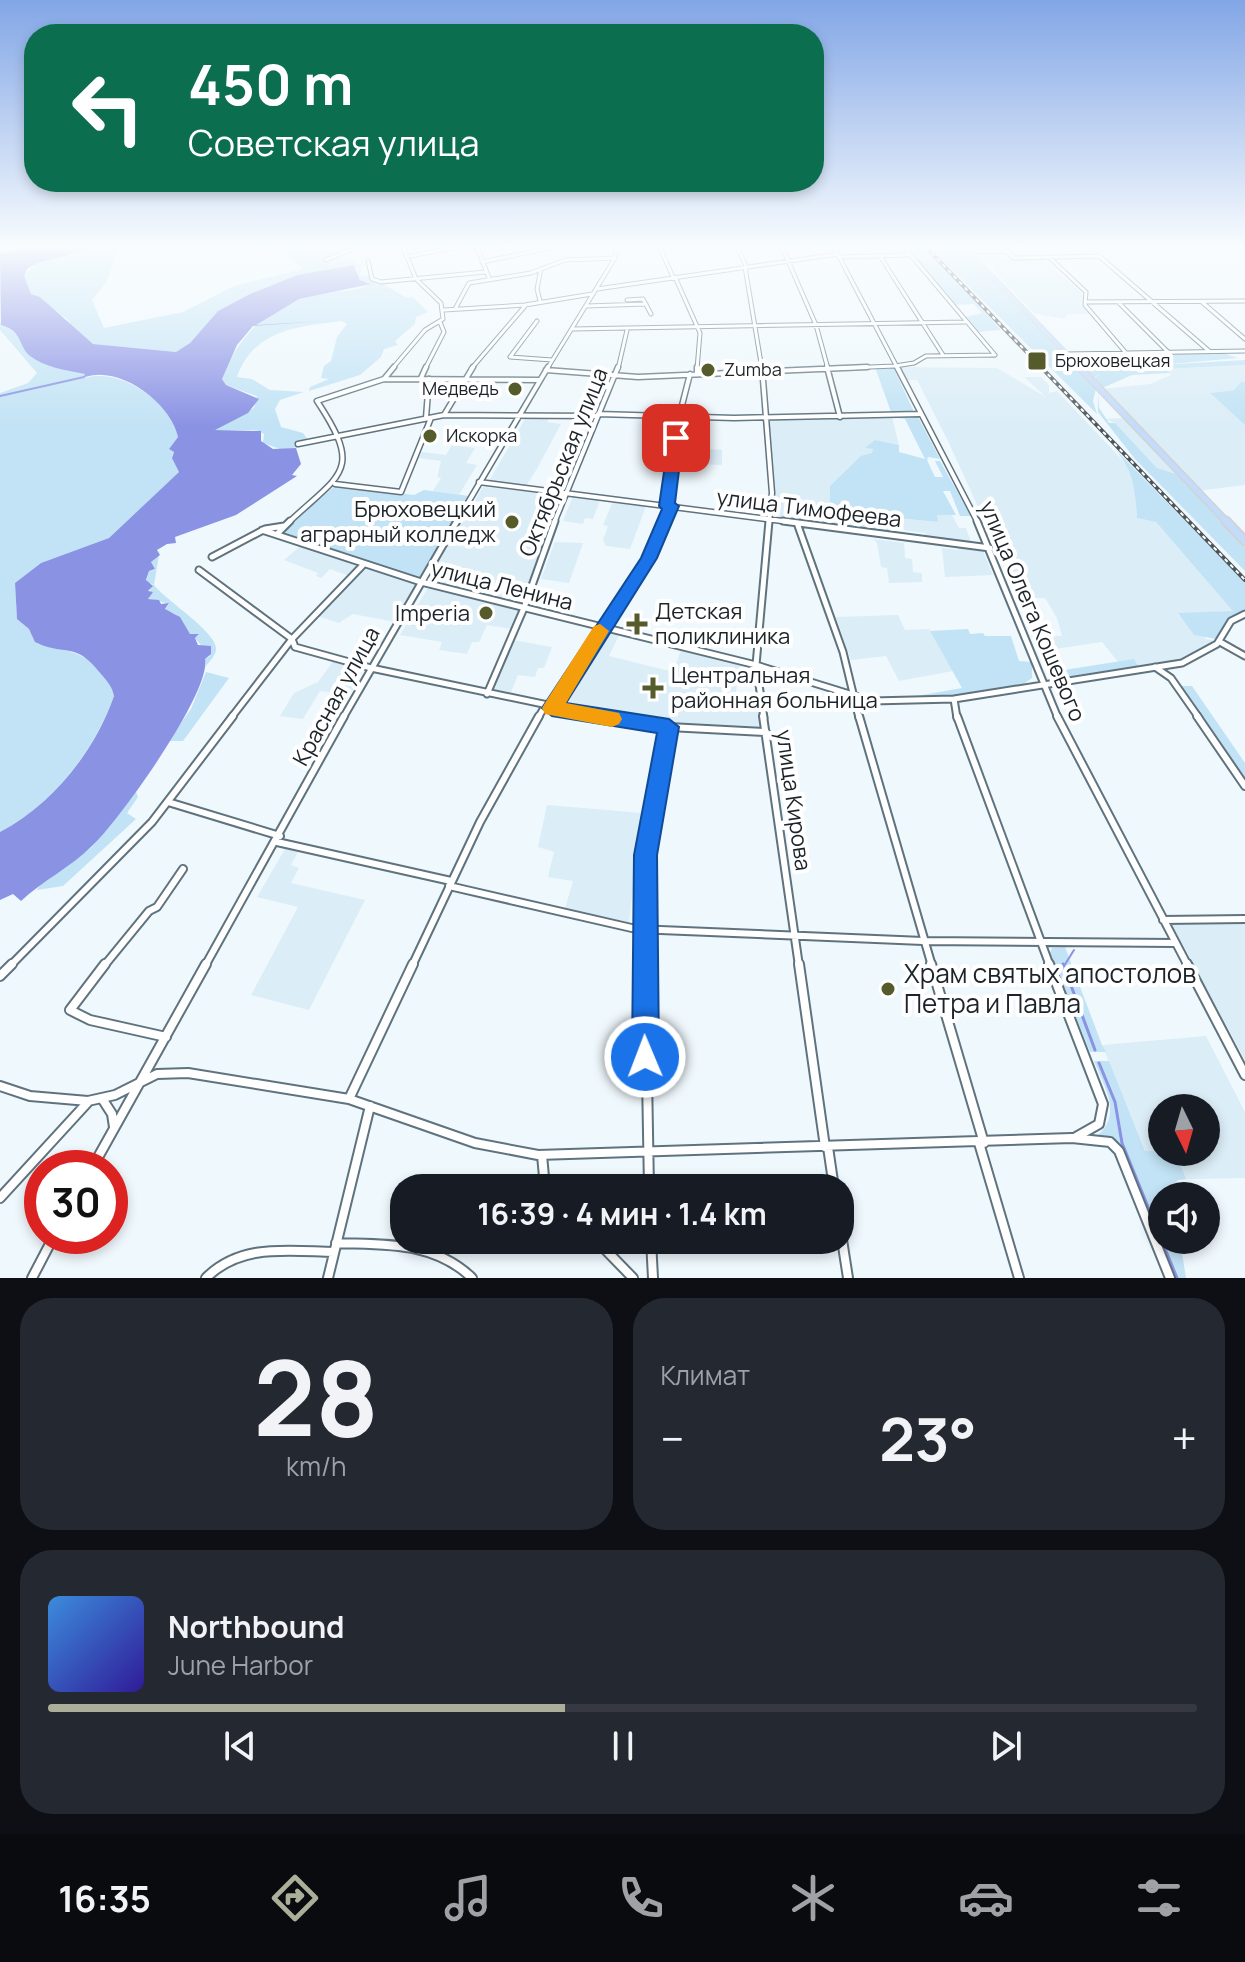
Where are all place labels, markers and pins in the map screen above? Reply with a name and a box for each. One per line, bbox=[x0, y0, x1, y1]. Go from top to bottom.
place label: Брюховецкая bbox=[1055, 348, 1171, 372]
marker: Брюховецкая bbox=[1026, 350, 1048, 372]
place label: Zumba bbox=[724, 357, 782, 381]
marker: Zumba bbox=[699, 361, 717, 379]
place label: Медведь bbox=[422, 376, 499, 400]
marker: Медведь bbox=[506, 380, 524, 398]
pin bbox=[642, 404, 710, 472]
place label: Искорка bbox=[446, 423, 517, 447]
marker: Искорка bbox=[421, 427, 439, 445]
place label: Брюховецкий аграрный колледж bbox=[300, 494, 497, 549]
marker: Брюховецкий аграрный колледж bbox=[503, 513, 521, 531]
place label: Детская поликлиника bbox=[655, 596, 790, 651]
place label: Imperia bbox=[395, 598, 470, 628]
marker: Imperia bbox=[477, 604, 495, 622]
marker: Детская поликлиника bbox=[626, 613, 648, 635]
place label: Центральная районная больница bbox=[671, 660, 878, 715]
marker: Центральная районная больница bbox=[642, 677, 664, 699]
place label: Храм святых апостолов Петра и Павла bbox=[904, 955, 1196, 1021]
marker: Храм святых апостолов Петра и Павла bbox=[879, 980, 897, 998]

